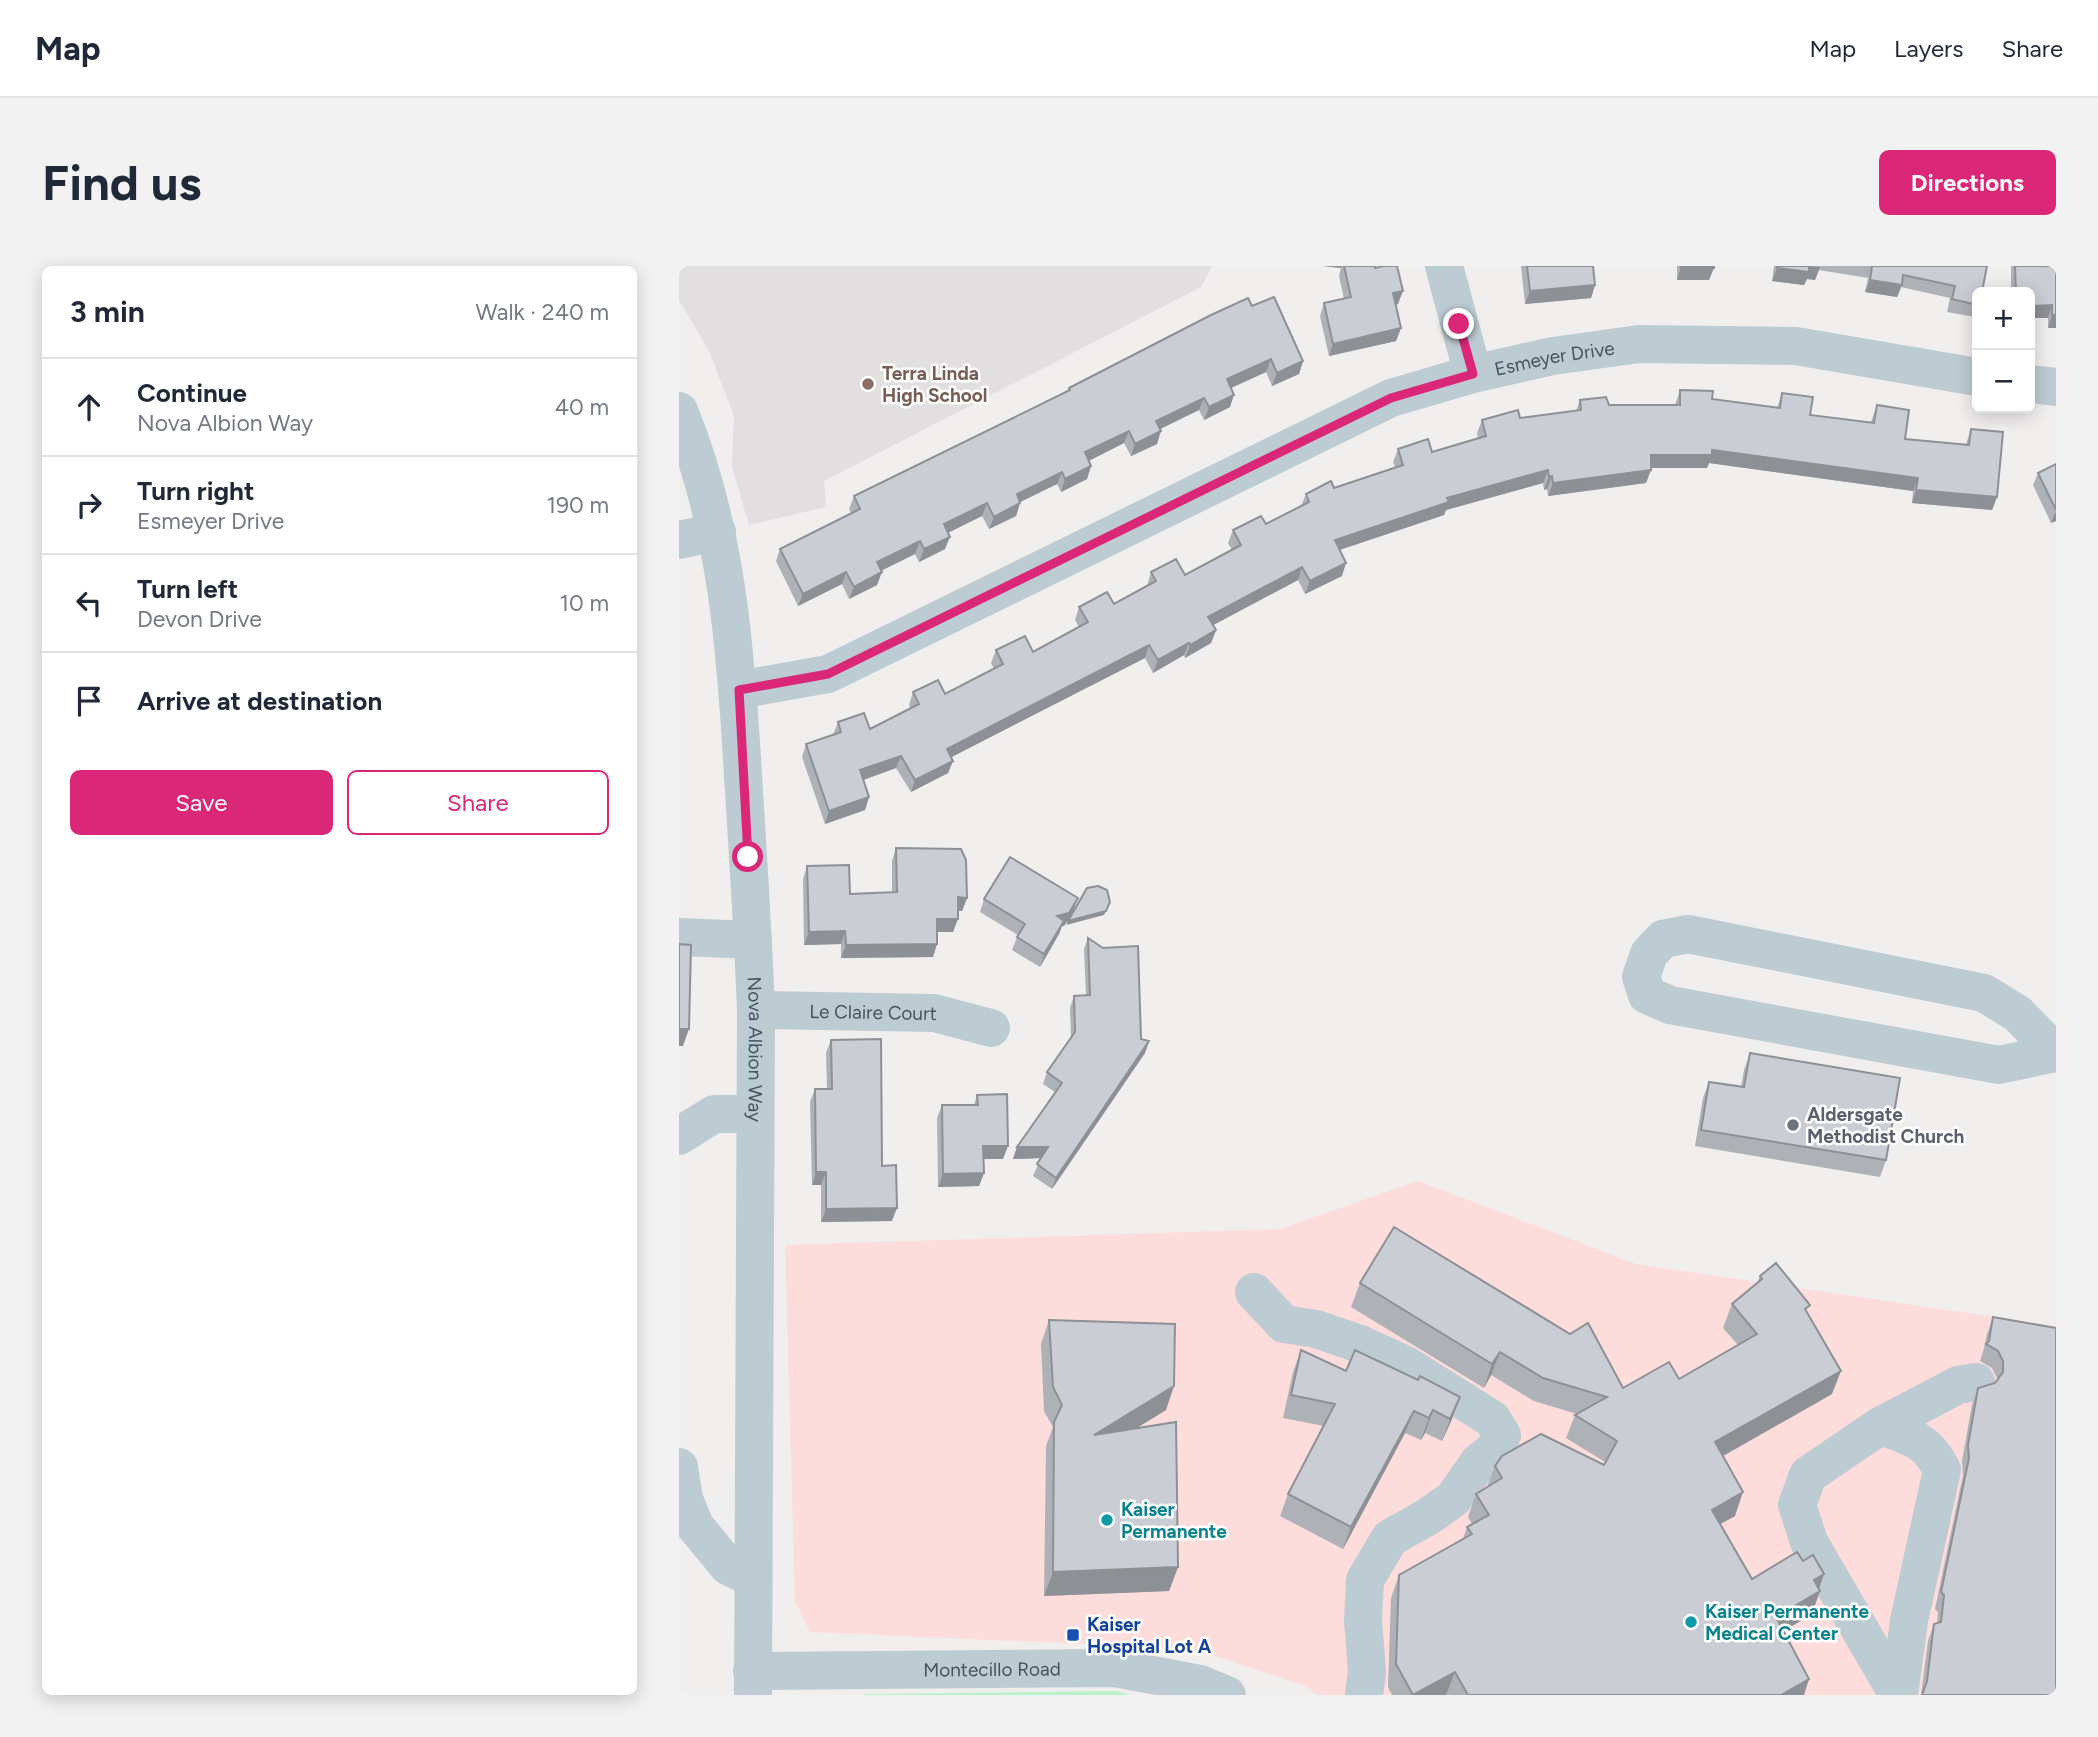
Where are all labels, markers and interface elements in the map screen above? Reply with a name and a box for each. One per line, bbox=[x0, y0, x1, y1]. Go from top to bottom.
text: Map bbox=[35, 29, 101, 68]
text: Map bbox=[1809, 34, 1856, 63]
text: Layers bbox=[1894, 34, 1963, 63]
text: Share bbox=[2001, 34, 2063, 63]
button: Directions bbox=[1879, 150, 2056, 215]
text: Find us bbox=[42, 153, 201, 212]
map controls bbox=[1972, 287, 2035, 413]
button: + bbox=[1972, 287, 2035, 350]
text: 3 min bbox=[70, 293, 145, 330]
text: Walk · 240 m bbox=[476, 298, 609, 326]
route end bbox=[1443, 308, 1474, 339]
street label: Esmeyer Drive bbox=[1492, 336, 1616, 380]
button: − bbox=[1972, 350, 2035, 413]
place label: Terra Linda High School bbox=[882, 362, 988, 407]
marker: Terra Linda High School bbox=[860, 376, 876, 392]
text: Continue bbox=[137, 377, 247, 409]
icon: ahead bbox=[70, 388, 108, 426]
text: 40 m bbox=[555, 393, 609, 421]
text: Nova Albion Way bbox=[137, 409, 313, 437]
text: Turn right bbox=[137, 475, 254, 507]
icon: right bbox=[70, 486, 108, 524]
text: 190 m bbox=[546, 491, 609, 519]
text: Esmeyer Drive bbox=[137, 507, 284, 535]
text: Turn left bbox=[137, 573, 238, 605]
icon: left bbox=[70, 584, 108, 622]
text: 10 m bbox=[560, 589, 609, 617]
text: Devon Drive bbox=[137, 605, 262, 633]
icon: arrive bbox=[70, 682, 108, 720]
text: Arrive at destination bbox=[137, 685, 382, 717]
button: Save bbox=[70, 770, 333, 835]
button: Share bbox=[347, 770, 609, 835]
route start bbox=[732, 841, 763, 872]
street label: Nova Albion Way bbox=[743, 976, 768, 1122]
street label: Le Claire Court bbox=[809, 999, 937, 1025]
place label: Aldersgate Methodist Church bbox=[1807, 1103, 1964, 1148]
marker: Aldersgate Methodist Church bbox=[1785, 1117, 1801, 1133]
place label: Kaiser Permanente bbox=[1121, 1498, 1227, 1543]
marker: Kaiser Permanente bbox=[1099, 1512, 1115, 1528]
place label: Kaiser Permanente Medical Center bbox=[1705, 1600, 1870, 1645]
place label: Kaiser Hospital Lot A bbox=[1087, 1613, 1212, 1658]
marker: Kaiser Permanente Medical Center bbox=[1683, 1614, 1699, 1630]
marker: Kaiser Hospital Lot A bbox=[1065, 1627, 1081, 1643]
street label: Montecillo Road bbox=[923, 1657, 1061, 1681]

